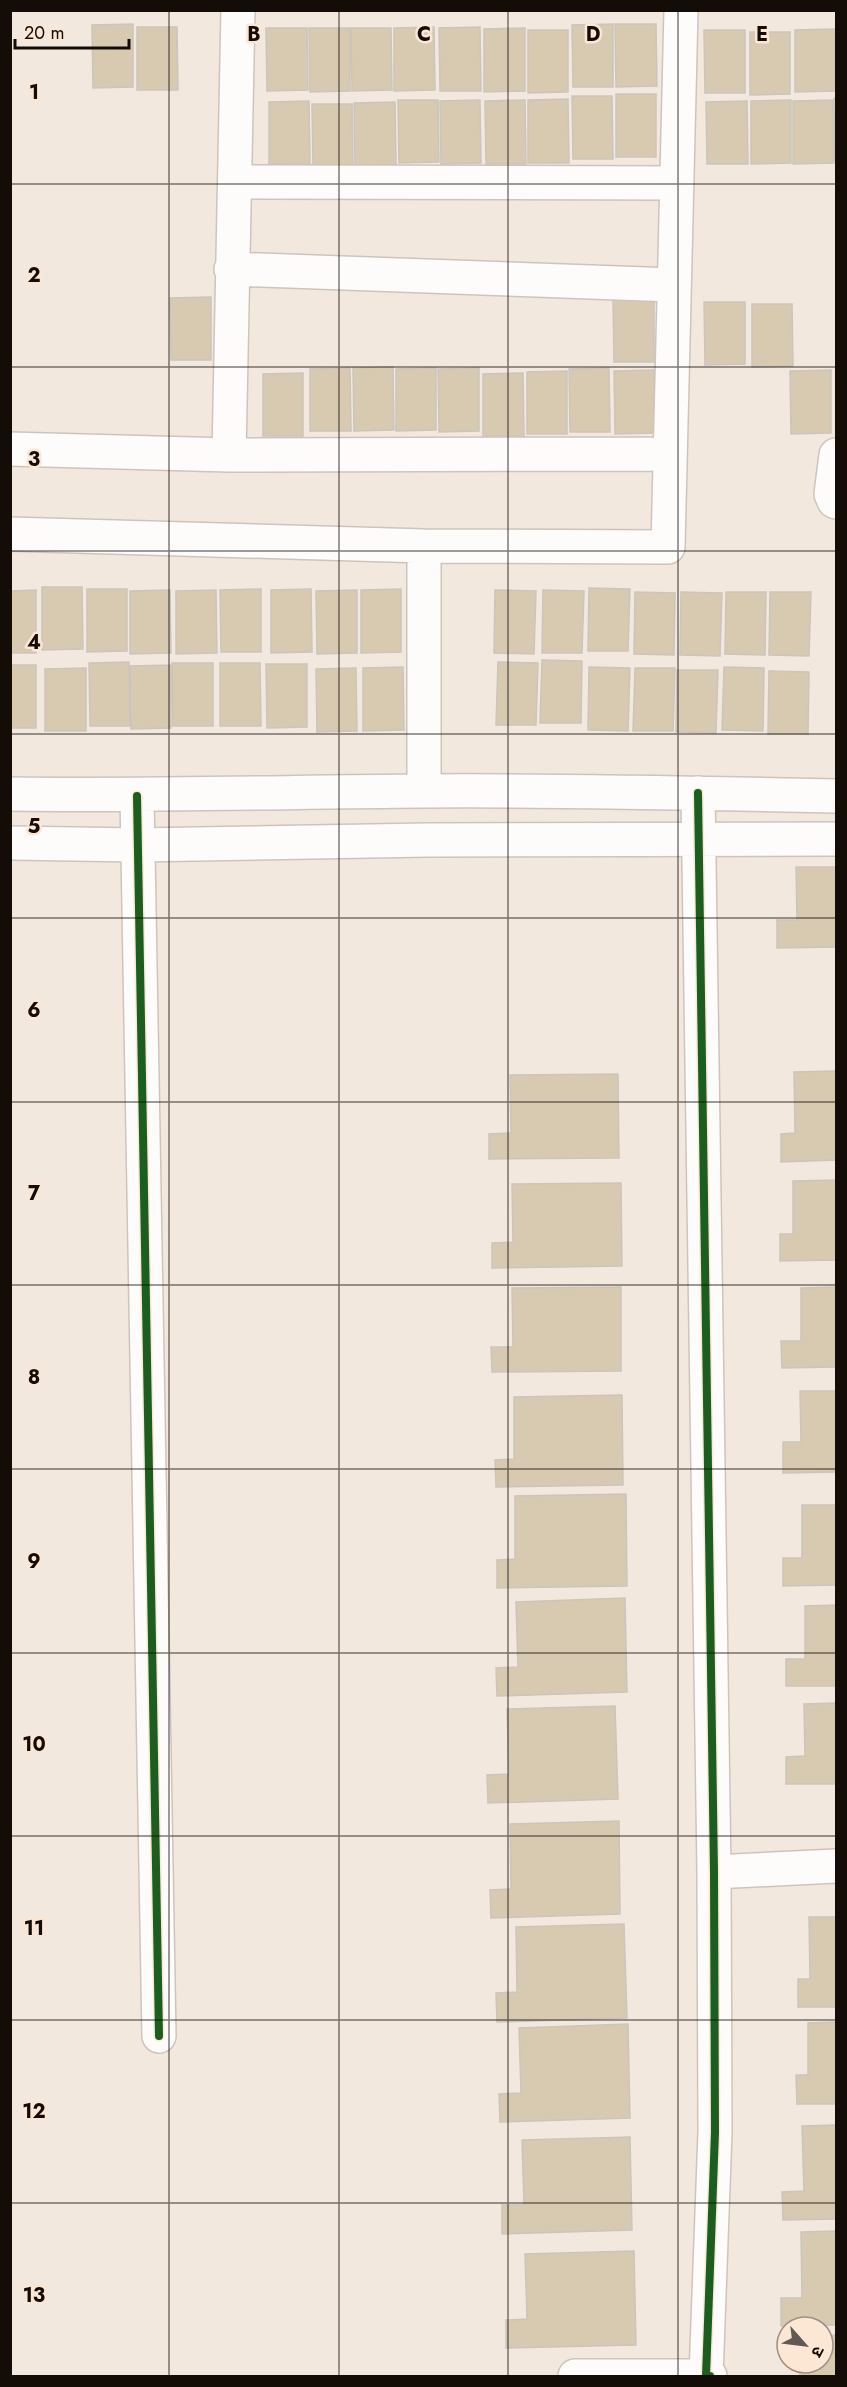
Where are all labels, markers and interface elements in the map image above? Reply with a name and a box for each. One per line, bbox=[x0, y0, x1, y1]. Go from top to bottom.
scale bar bbox=[15, 12, 129, 50]
text: 20 m bbox=[24, 20, 64, 46]
text: B bbox=[247, 20, 261, 49]
text: C bbox=[417, 20, 431, 49]
text: D bbox=[586, 20, 600, 49]
text: E bbox=[756, 20, 768, 49]
text: 1 bbox=[29, 78, 39, 107]
text: 2 bbox=[27, 261, 41, 290]
text: 3 bbox=[28, 445, 40, 474]
text: 4 bbox=[27, 628, 41, 657]
text: 5 bbox=[28, 812, 41, 841]
text: 6 bbox=[27, 996, 41, 1025]
text: 7 bbox=[28, 1179, 41, 1208]
text: 8 bbox=[28, 1363, 40, 1392]
text: 9 bbox=[27, 1547, 41, 1576]
text: 10 bbox=[22, 1730, 46, 1759]
text: 11 bbox=[24, 1914, 44, 1943]
text: 12 bbox=[22, 2097, 46, 2126]
text: 13 bbox=[23, 2281, 45, 2310]
north arrow bbox=[775, 2315, 835, 2375]
text: उ bbox=[805, 2342, 830, 2362]

